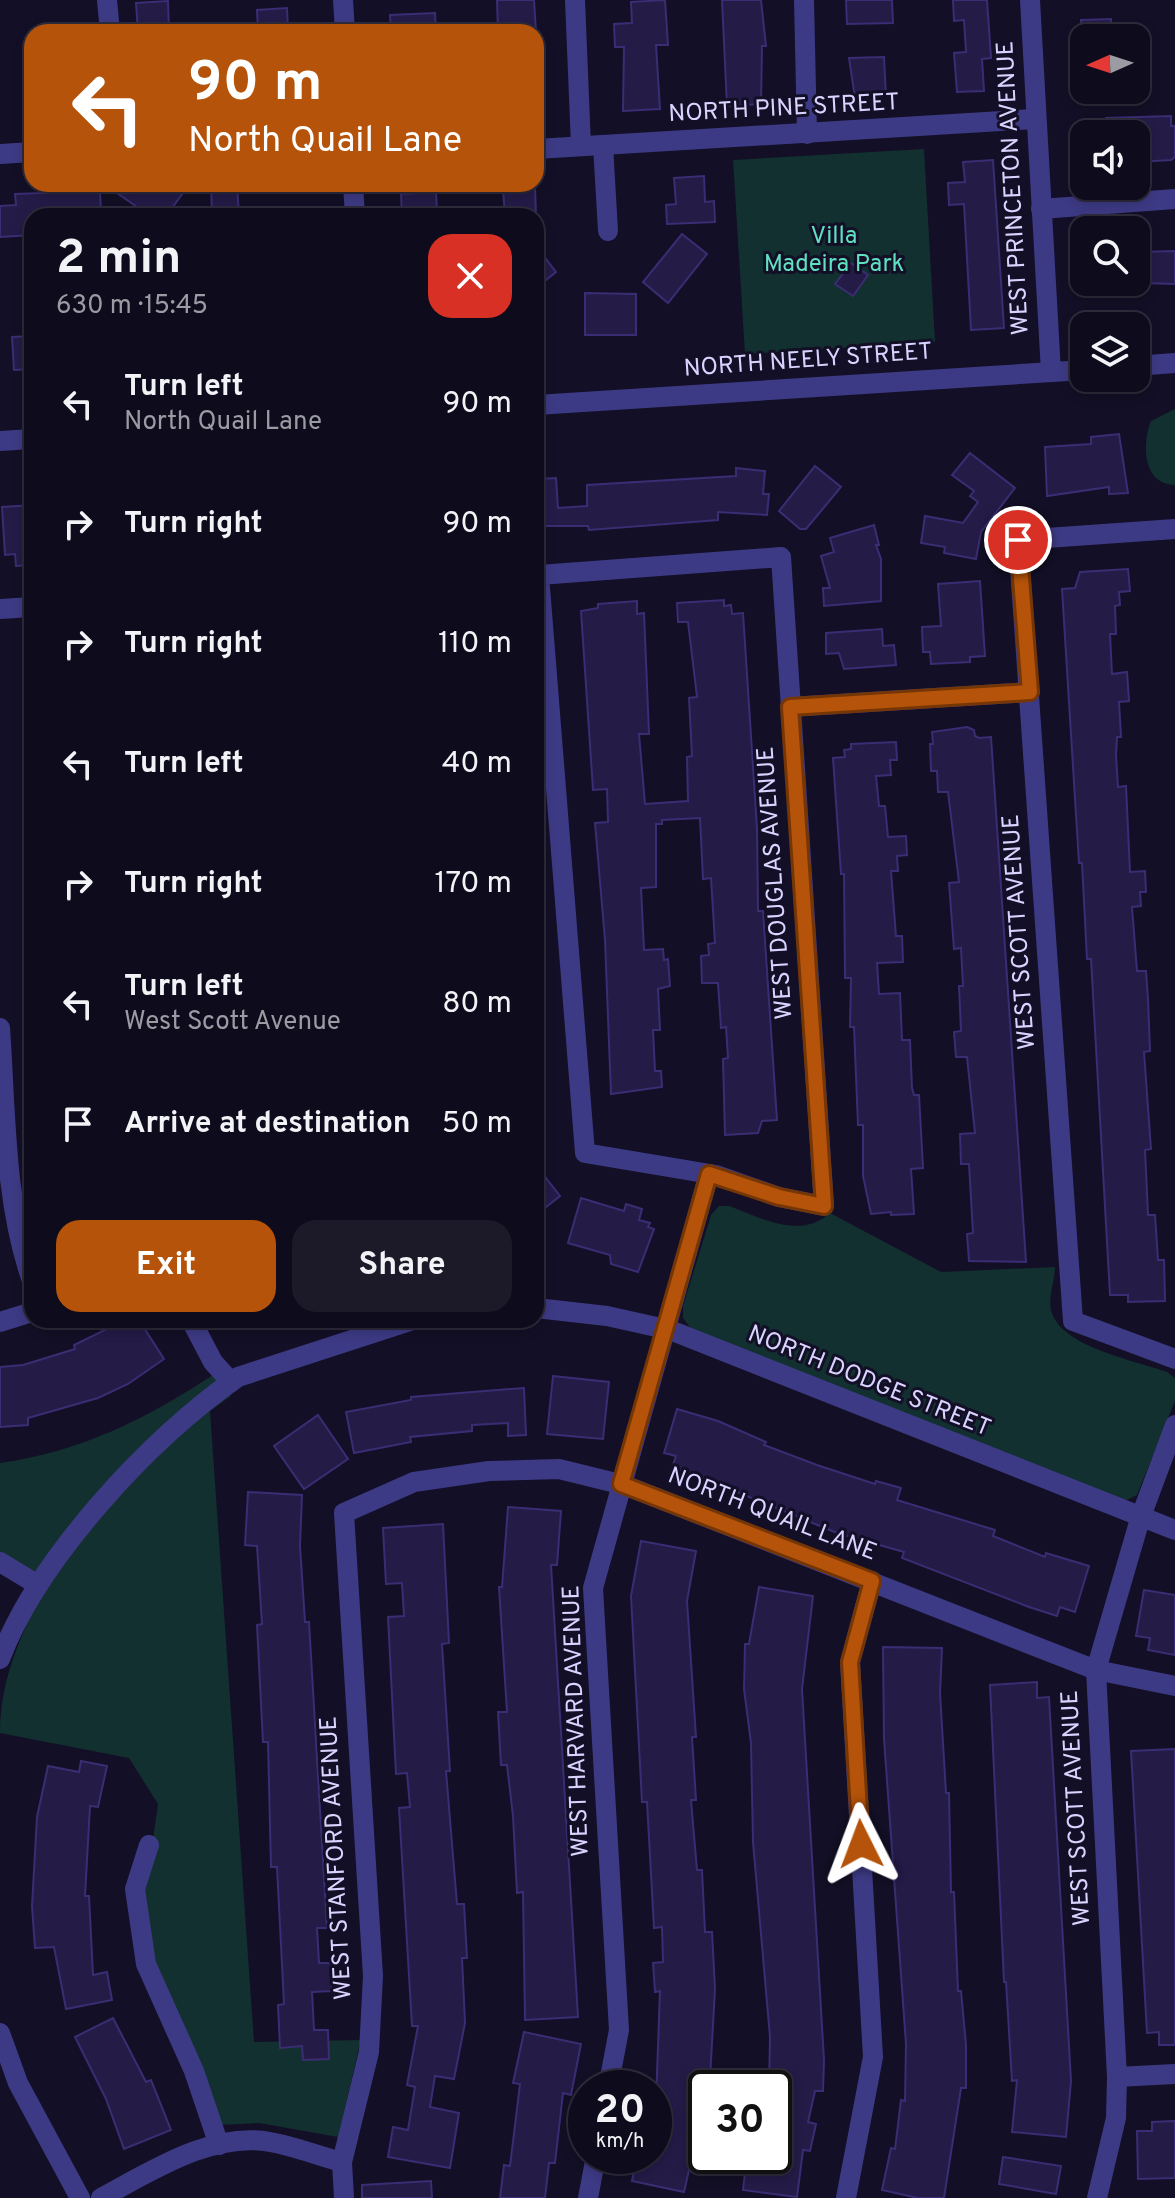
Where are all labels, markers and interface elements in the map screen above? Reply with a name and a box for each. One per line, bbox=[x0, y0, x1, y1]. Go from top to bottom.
north arrow bbox=[1070, 24, 1150, 104]
map controls bbox=[1070, 24, 1150, 392]
street label: WEST PRINCETON AVENUE bbox=[991, 40, 1037, 336]
text: 90 m bbox=[188, 50, 323, 120]
icon: left bbox=[56, 56, 160, 160]
street label: NORTH PINE STREET bbox=[668, 88, 900, 130]
text: North Quail Lane bbox=[188, 119, 462, 165]
button: sound bbox=[1070, 120, 1150, 200]
button: search bbox=[1070, 216, 1150, 296]
park label: Villa Madeira Park bbox=[764, 222, 904, 280]
text: 2 min bbox=[56, 230, 181, 290]
button: close bbox=[428, 234, 512, 318]
text: 630 m · 15:45 bbox=[56, 290, 208, 323]
button: layers bbox=[1070, 312, 1150, 392]
street label: NORTH NEELY STREET bbox=[683, 337, 933, 385]
text: Turn left bbox=[124, 369, 244, 406]
icon: left bbox=[56, 382, 100, 426]
text: 90 m bbox=[443, 386, 512, 423]
text: North Quail Lane bbox=[124, 406, 322, 439]
icon: right bbox=[56, 502, 100, 546]
text: Turn right bbox=[124, 506, 262, 543]
text: 90 m bbox=[443, 506, 512, 543]
pin bbox=[984, 506, 1052, 574]
icon: arrive bbox=[996, 518, 1040, 562]
icon: right bbox=[56, 622, 100, 666]
text: Turn right bbox=[124, 626, 262, 663]
text: 110 m bbox=[438, 626, 512, 663]
icon: left bbox=[56, 742, 100, 786]
street label: WEST DOUGLAS AVENUE bbox=[751, 745, 801, 1021]
text: Turn left bbox=[124, 746, 244, 783]
text: 40 m bbox=[442, 746, 512, 783]
street label: WEST SCOTT AVENUE bbox=[997, 813, 1043, 1051]
icon: right bbox=[56, 862, 100, 906]
text: Turn right bbox=[124, 866, 262, 903]
text: 170 m bbox=[434, 866, 512, 903]
text: Turn left bbox=[124, 969, 244, 1006]
icon: left bbox=[56, 982, 100, 1026]
text: 80 m bbox=[442, 986, 512, 1023]
text: West Scott Avenue bbox=[124, 1006, 341, 1039]
icon: arrive bbox=[56, 1102, 100, 1146]
text: Arrive at destination bbox=[124, 1106, 410, 1143]
text: 50 m bbox=[442, 1106, 512, 1143]
button: Exit bbox=[56, 1220, 276, 1312]
button: Share bbox=[292, 1220, 512, 1312]
street label: NORTH DODGE STREET bbox=[743, 1320, 995, 1444]
street label: NORTH QUAIL LANE bbox=[663, 1461, 881, 1569]
street label: WEST HARVARD AVENUE bbox=[557, 1585, 597, 1857]
street label: WEST SCOTT AVENUE bbox=[1056, 1689, 1098, 1927]
street label: WEST STANFORD AVENUE bbox=[315, 1716, 359, 2000]
position arrow bbox=[819, 1802, 903, 1886]
speed limit sign: 30 bbox=[688, 2070, 792, 2174]
text: 20 bbox=[595, 2087, 645, 2137]
text: km/h bbox=[596, 2129, 644, 2155]

